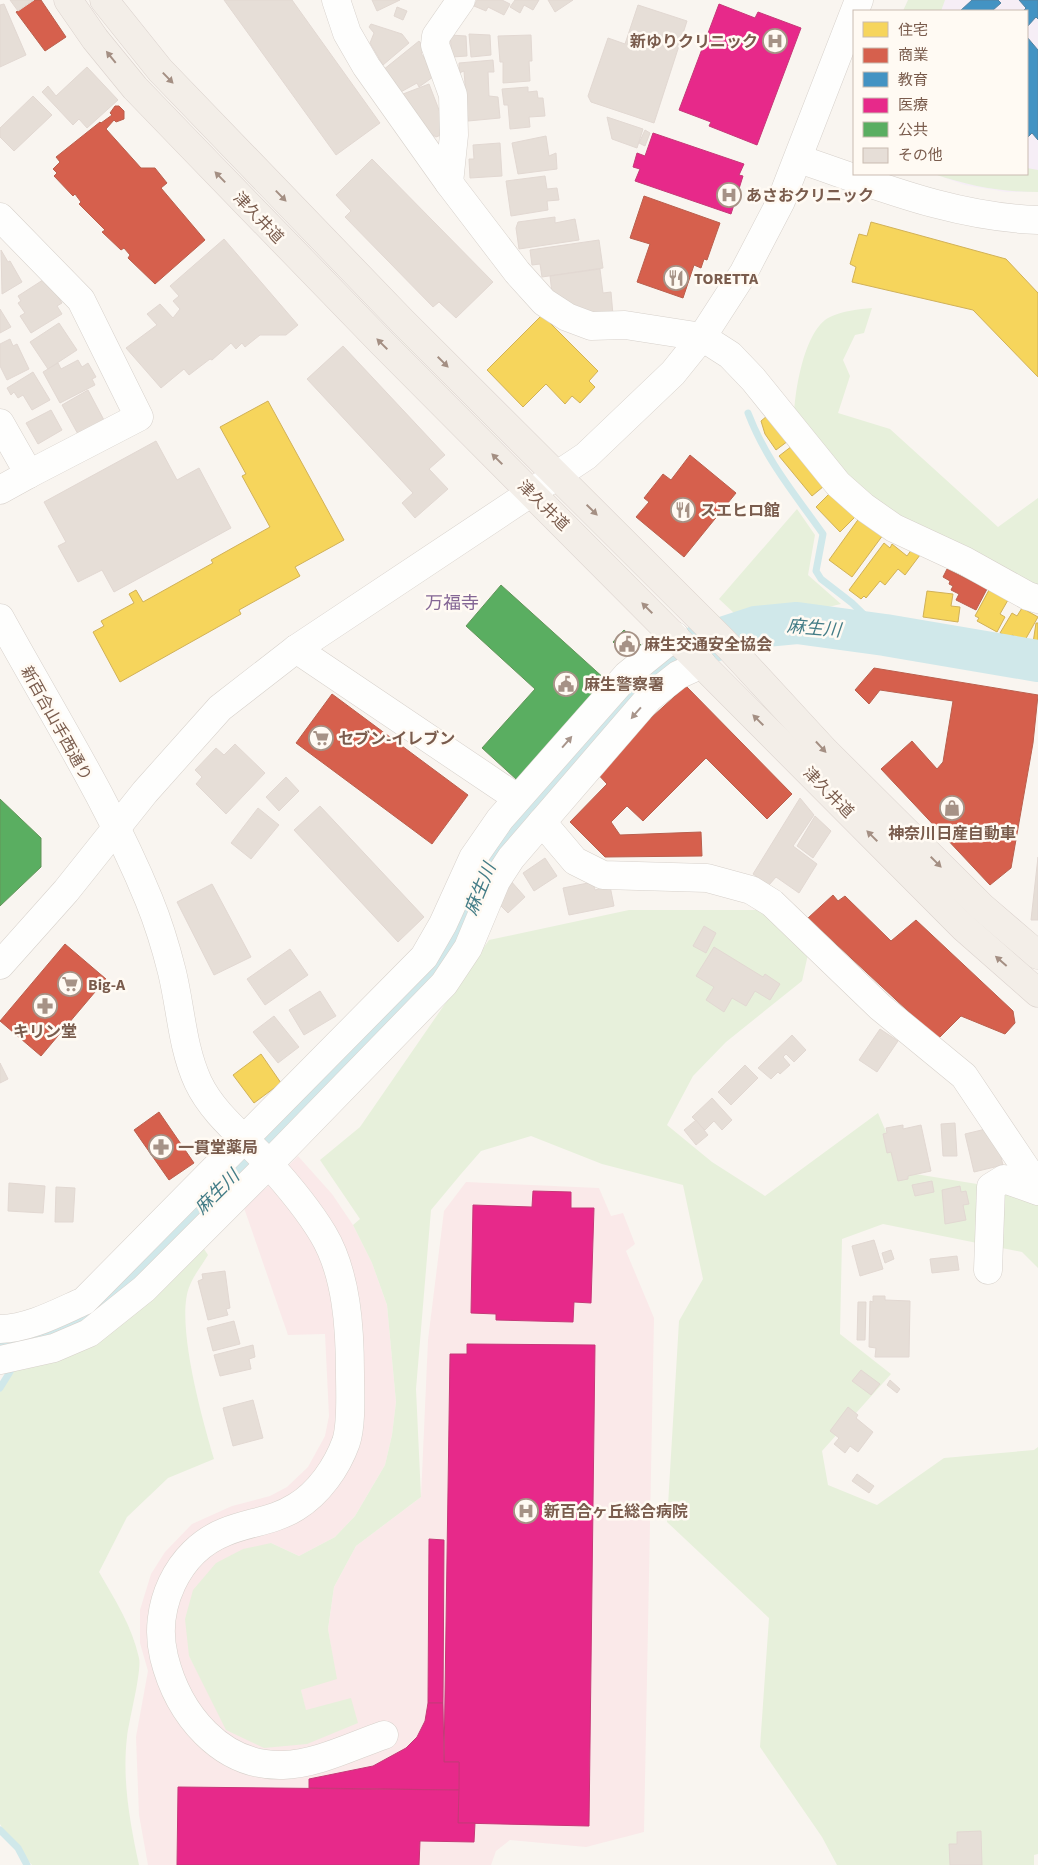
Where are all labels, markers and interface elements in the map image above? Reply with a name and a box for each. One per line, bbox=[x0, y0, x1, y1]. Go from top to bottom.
legend bbox=[853, 10, 1028, 175]
text: 住宅 bbox=[898, 20, 928, 41]
hospital icon: 新ゆりクリニック bbox=[762, 28, 788, 54]
place label: 新ゆりクリニック bbox=[630, 31, 758, 53]
text: 商業 bbox=[898, 45, 928, 66]
one-way arrow bbox=[105, 51, 116, 64]
text: 教育 bbox=[898, 70, 928, 91]
one-way arrow bbox=[162, 72, 174, 84]
text: 医療 bbox=[898, 95, 928, 116]
text: 公共 bbox=[898, 120, 928, 141]
text: その他 bbox=[898, 145, 943, 166]
one-way arrow bbox=[214, 171, 226, 183]
hospital icon: あさおクリニック bbox=[716, 182, 742, 208]
place label: あさおクリニック bbox=[746, 185, 874, 207]
street label: 津久井道 bbox=[228, 187, 288, 248]
one-way arrow bbox=[275, 189, 287, 201]
restaurant icon: TORETTA bbox=[663, 265, 689, 291]
place label: TORETTA bbox=[694, 268, 759, 290]
one-way arrow bbox=[377, 338, 389, 350]
one-way arrow bbox=[437, 356, 449, 368]
one-way arrow bbox=[491, 453, 503, 465]
street label: 津久井道 bbox=[513, 476, 574, 536]
restaurant icon: スエヒロ館 bbox=[670, 497, 696, 523]
place label: スエヒロ館 bbox=[700, 500, 780, 522]
one-way arrow bbox=[585, 504, 597, 516]
district label: 万福寺 bbox=[425, 591, 479, 616]
one-way arrow bbox=[641, 602, 653, 614]
water label: 麻生川 bbox=[786, 614, 844, 643]
public building icon: 麻生交通安全協会 bbox=[614, 631, 640, 657]
place label: 麻生交通安全協会 bbox=[644, 634, 772, 656]
street label: 新百合山手西通り bbox=[15, 662, 97, 785]
public building icon: 麻生警察署 bbox=[553, 671, 579, 697]
place label: 麻生警察署 bbox=[584, 674, 664, 696]
one-way arrow bbox=[630, 706, 641, 719]
one-way arrow bbox=[752, 714, 764, 726]
supermarket icon: セブン-イレブン bbox=[308, 725, 334, 751]
place label: セブン-イレブン bbox=[338, 728, 455, 750]
one-way arrow bbox=[562, 736, 573, 749]
one-way arrow bbox=[815, 741, 827, 753]
street label: 津久井道 bbox=[798, 762, 859, 823]
shop icon: 神奈川日産自動車 bbox=[939, 795, 965, 821]
place label: 神奈川日産自動車 bbox=[888, 823, 1016, 845]
one-way arrow bbox=[866, 830, 878, 842]
one-way arrow bbox=[930, 856, 942, 868]
water label: 麻生川 bbox=[459, 858, 503, 919]
one-way arrow bbox=[996, 955, 1008, 967]
supermarket icon: Big-A bbox=[57, 971, 83, 997]
place label: Big-A bbox=[88, 974, 126, 996]
pharmacy icon: キリン堂 bbox=[32, 993, 58, 1019]
place label: キリン堂 bbox=[13, 1021, 77, 1043]
pharmacy icon: 一貫堂薬局 bbox=[148, 1134, 174, 1160]
place label: 一貫堂薬局 bbox=[178, 1137, 258, 1159]
water label: 麻生川 bbox=[189, 1163, 247, 1220]
hospital icon: 新百合ヶ丘総合病院 bbox=[513, 1498, 539, 1524]
place label: 新百合ヶ丘総合病院 bbox=[544, 1501, 688, 1523]

